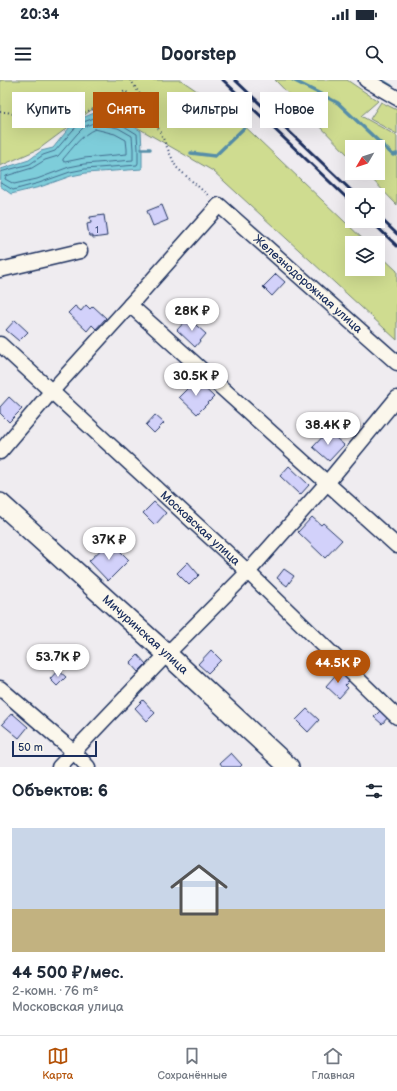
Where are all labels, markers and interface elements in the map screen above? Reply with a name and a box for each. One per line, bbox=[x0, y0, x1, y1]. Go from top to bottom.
text: 20:34 bbox=[20, 5, 59, 24]
icon: menu bbox=[12, 43, 34, 65]
icon: search bbox=[363, 43, 385, 65]
text: Doorstep bbox=[161, 44, 236, 65]
chip: Купить bbox=[12, 92, 85, 128]
chip: Снять bbox=[93, 92, 159, 128]
chip: Фильтры bbox=[167, 92, 252, 128]
chip: Новое bbox=[260, 92, 328, 128]
north arrow bbox=[345, 140, 385, 180]
map controls bbox=[345, 140, 385, 276]
button: locate bbox=[345, 188, 385, 228]
house number: 1 bbox=[95, 224, 99, 236]
street label: Железнодорожная улица bbox=[250, 231, 366, 336]
button: layers bbox=[345, 236, 385, 276]
pin: 28K ₽ bbox=[164, 298, 220, 332]
text: 28K ₽ bbox=[174, 303, 210, 319]
pin: 30.5K ₽ bbox=[159, 363, 233, 397]
text: 30.5K ₽ bbox=[173, 368, 219, 384]
pin: 38.4K ₽ bbox=[291, 412, 365, 446]
text: 38.4K ₽ bbox=[305, 417, 351, 433]
street label: Московская улица bbox=[157, 488, 243, 569]
pin: 37K ₽ bbox=[81, 527, 137, 561]
text: 37K ₽ bbox=[92, 532, 126, 548]
street label: Мичуринская улица bbox=[99, 592, 191, 677]
pin: 53.7K ₽ bbox=[21, 644, 95, 678]
text: 53.7K ₽ bbox=[35, 649, 81, 665]
pin: 44.5K ₽ bbox=[301, 650, 375, 684]
text: 44.5K ₽ bbox=[315, 655, 361, 671]
scale bar bbox=[12, 739, 97, 758]
text: 50 m bbox=[18, 741, 43, 754]
icon: filters bbox=[363, 780, 385, 802]
text: Объектов: 6 bbox=[12, 781, 108, 801]
icon: home bbox=[163, 854, 235, 926]
text: 44 500 ₽/мес. bbox=[12, 963, 123, 983]
text: 2-комн. · 76 m² bbox=[12, 983, 99, 999]
text: Московская улица bbox=[12, 999, 124, 1015]
tab: Карта bbox=[42, 1045, 73, 1082]
tab: Сохранённые bbox=[158, 1045, 227, 1082]
tab: Главная bbox=[311, 1045, 355, 1082]

